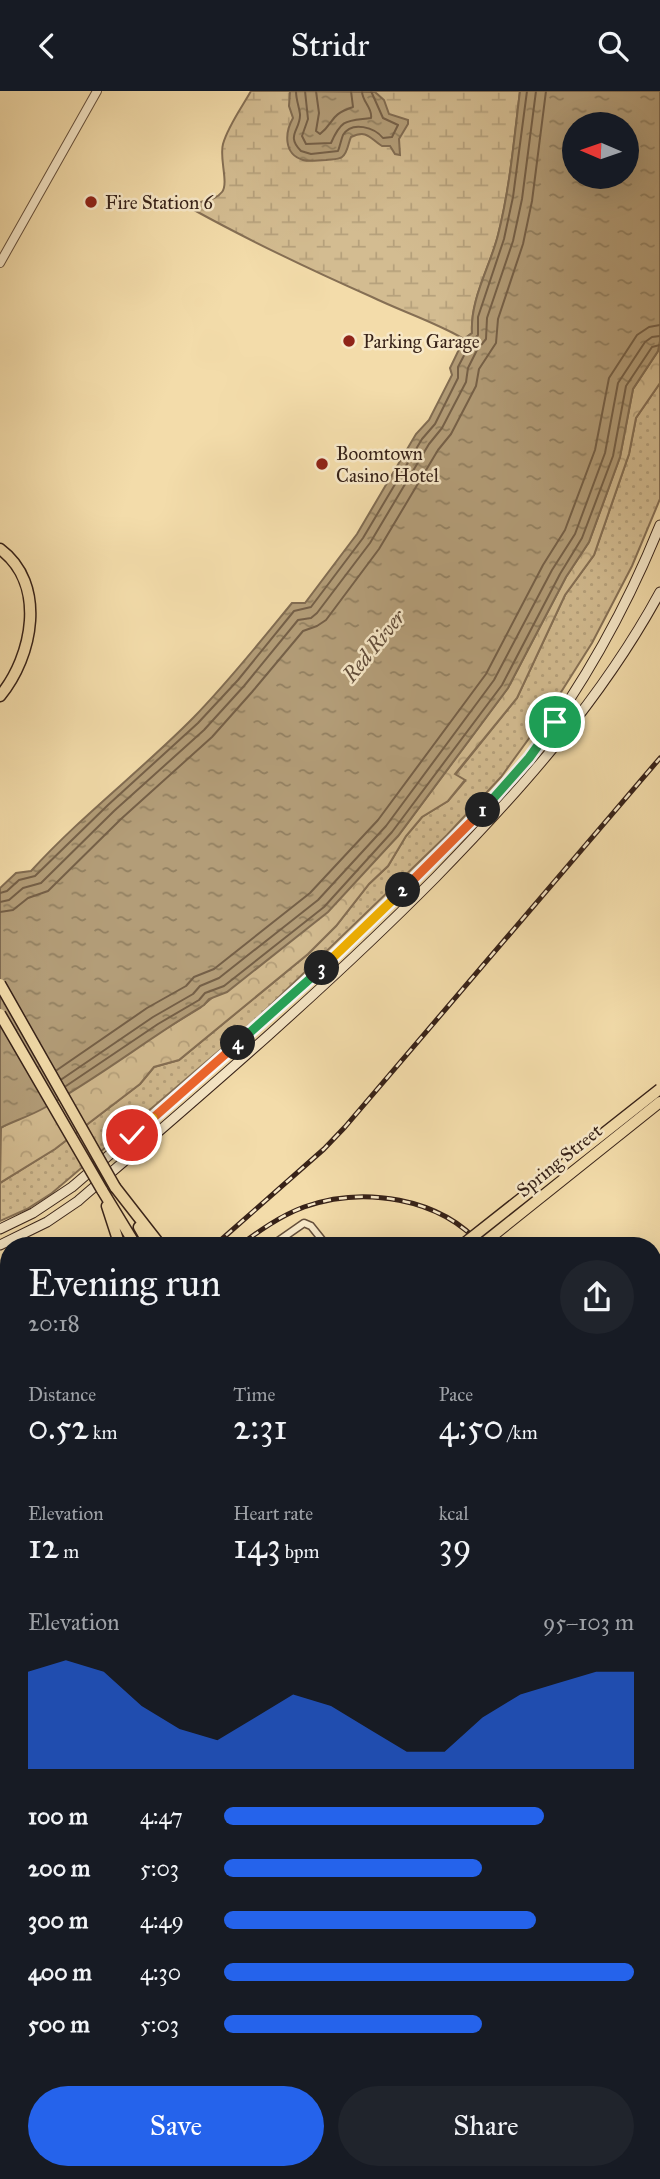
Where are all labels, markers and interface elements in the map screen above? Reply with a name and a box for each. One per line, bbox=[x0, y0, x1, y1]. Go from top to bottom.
text: Stridr bbox=[291, 26, 369, 65]
icon: back bbox=[28, 27, 66, 65]
icon: search bbox=[594, 27, 632, 65]
north arrow bbox=[562, 112, 639, 189]
map controls bbox=[562, 112, 639, 189]
place label: Fire Station 6 bbox=[105, 191, 214, 214]
marker: Fire Station 6 bbox=[83, 194, 99, 210]
place label: Parking Garage bbox=[363, 330, 480, 354]
marker: Parking Garage bbox=[341, 333, 357, 349]
place label: Boomtown Casino Hotel bbox=[336, 442, 440, 487]
marker: Boomtown Casino Hotel bbox=[314, 456, 330, 472]
water label: Red River bbox=[336, 604, 412, 688]
pin bbox=[525, 692, 585, 752]
icon: arrive bbox=[536, 703, 574, 741]
pin: 1 bbox=[466, 793, 500, 827]
text: 1 bbox=[479, 798, 486, 821]
pin: 2 bbox=[386, 873, 420, 907]
text: 2 bbox=[398, 878, 407, 901]
pin: 3 bbox=[304, 951, 340, 985]
text: 3 bbox=[318, 956, 325, 979]
pin: 4 bbox=[220, 1025, 256, 1061]
text: 4 bbox=[232, 1031, 243, 1054]
pin bbox=[102, 1105, 162, 1165]
icon: check bbox=[113, 1116, 151, 1154]
street label: Spring Street bbox=[512, 1119, 607, 1203]
text: Evening run bbox=[28, 1260, 221, 1306]
button: share bbox=[560, 1260, 634, 1334]
text: 20:18 bbox=[28, 1309, 80, 1337]
text: Distance bbox=[28, 1383, 96, 1406]
text: Time bbox=[233, 1383, 275, 1406]
text: Pace bbox=[439, 1383, 473, 1406]
text: 0.52 bbox=[28, 1406, 89, 1449]
text: 2:31 bbox=[233, 1406, 287, 1449]
text: 4:50 bbox=[439, 1406, 504, 1449]
text: km bbox=[89, 1421, 118, 1444]
text: /km bbox=[504, 1421, 538, 1444]
text: Elevation bbox=[28, 1502, 103, 1525]
text: Heart rate bbox=[233, 1502, 313, 1525]
text: kcal bbox=[439, 1502, 469, 1525]
text: 12 bbox=[28, 1525, 59, 1568]
text: 143 bbox=[233, 1525, 281, 1568]
text: 39 bbox=[439, 1525, 471, 1568]
text: m bbox=[59, 1540, 79, 1563]
text: bpm bbox=[281, 1540, 319, 1563]
text: Elevation bbox=[28, 1608, 119, 1636]
text: 95–103 m bbox=[543, 1608, 634, 1636]
text: 100 m bbox=[28, 1802, 88, 1830]
text: 4:47 bbox=[140, 1802, 183, 1830]
text: 200 m bbox=[28, 1854, 90, 1882]
text: 5:03 bbox=[140, 1854, 179, 1882]
text: 300 m bbox=[28, 1906, 88, 1934]
text: 4:49 bbox=[140, 1906, 184, 1934]
text: 400 m bbox=[28, 1958, 92, 1986]
text: 4:30 bbox=[140, 1958, 181, 1986]
text: 500 m bbox=[28, 2010, 90, 2038]
text: 5:03 bbox=[140, 2010, 179, 2038]
button: Save bbox=[28, 2086, 324, 2166]
button: Share bbox=[338, 2086, 634, 2166]

